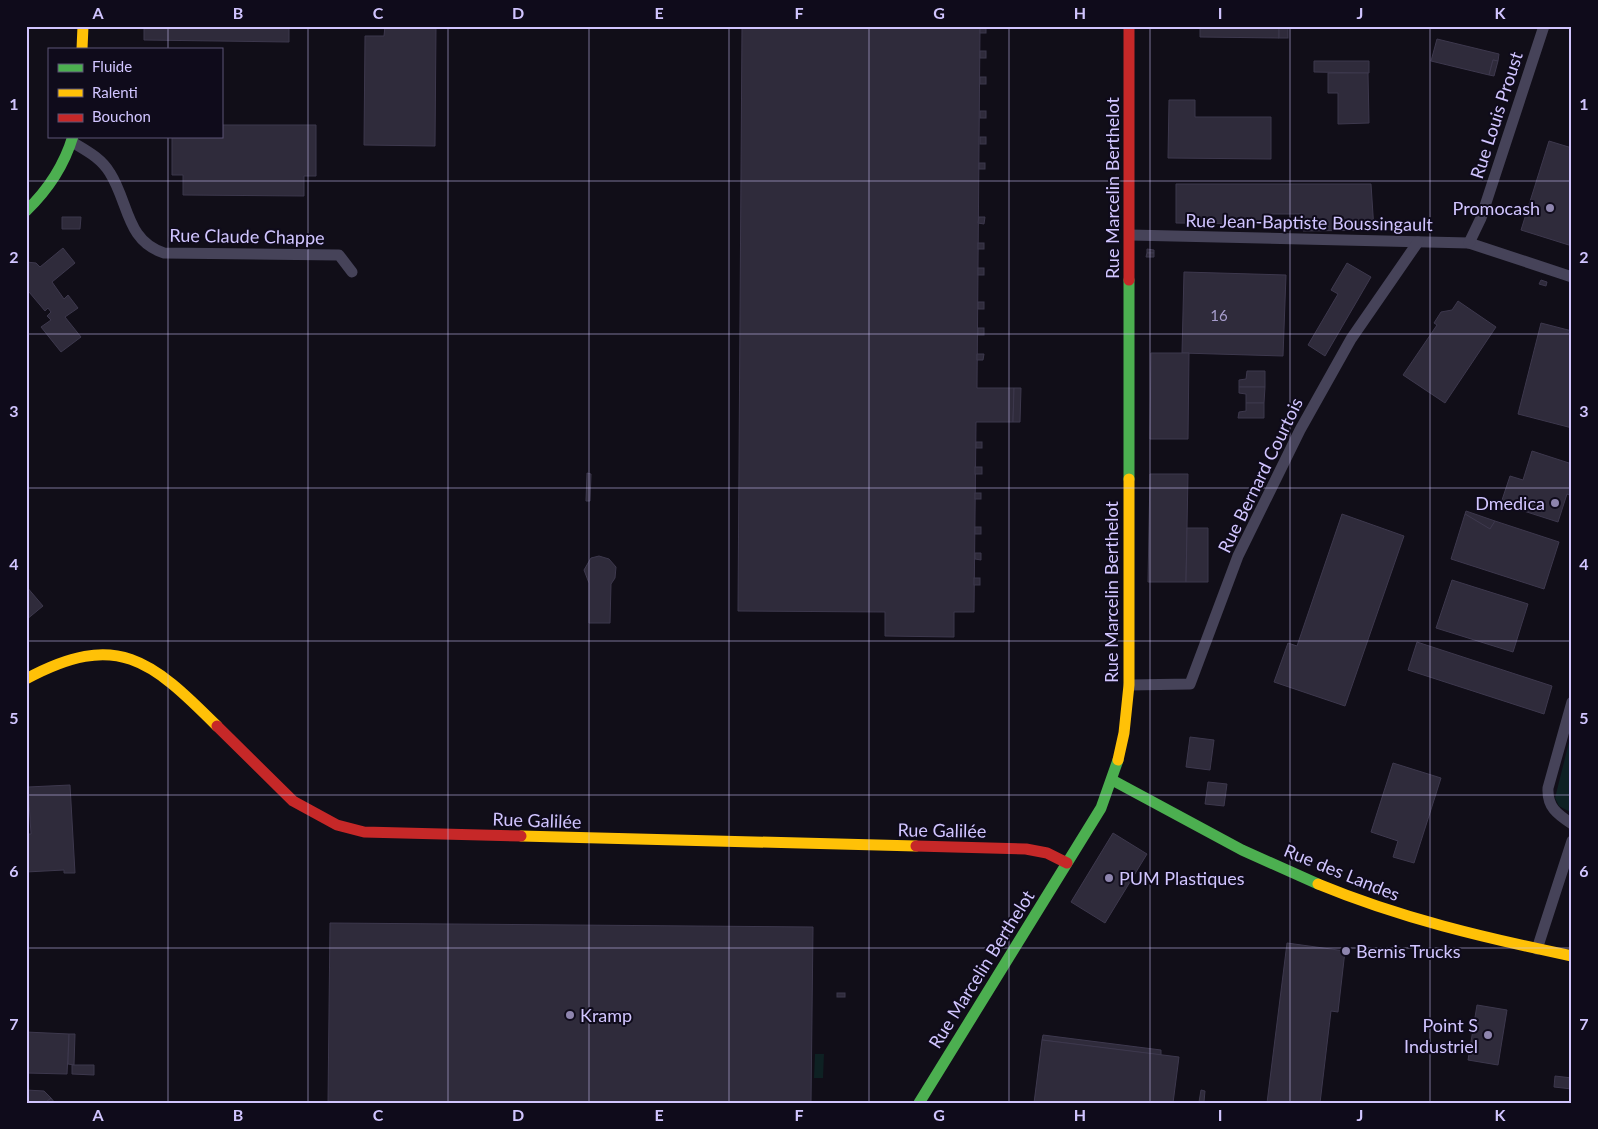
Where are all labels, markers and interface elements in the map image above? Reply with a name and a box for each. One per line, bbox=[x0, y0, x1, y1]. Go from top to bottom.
text: A bbox=[91, 3, 104, 22]
text: B bbox=[233, 3, 243, 22]
text: C bbox=[373, 3, 384, 22]
text: D bbox=[512, 3, 524, 22]
text: E bbox=[654, 3, 664, 22]
text: F bbox=[794, 3, 804, 22]
text: G bbox=[933, 3, 945, 22]
text: H bbox=[1074, 3, 1086, 22]
text: I bbox=[1218, 3, 1222, 22]
text: J bbox=[1357, 3, 1363, 22]
text: K bbox=[1495, 3, 1507, 22]
legend bbox=[48, 48, 222, 138]
street label: Rue Louis Proust bbox=[1465, 48, 1527, 181]
text: Fluide bbox=[92, 57, 132, 75]
text: Ralenti bbox=[92, 83, 138, 101]
text: 1 bbox=[9, 94, 19, 113]
text: 1 bbox=[1579, 94, 1589, 113]
street label: Rue Marcelin Berthelot bbox=[1101, 96, 1123, 279]
text: Bouchon bbox=[92, 107, 151, 125]
place label: Promocash bbox=[1453, 197, 1540, 219]
marker: Promocash bbox=[1544, 202, 1556, 214]
street label: Rue Jean-Baptiste Boussingault bbox=[1185, 209, 1433, 235]
street label: Rue Claude Chappe bbox=[169, 224, 325, 248]
text: 2 bbox=[9, 247, 19, 266]
text: 2 bbox=[1579, 247, 1589, 266]
house number: 16 bbox=[1210, 306, 1228, 324]
street label: Rue Bernard Courtois bbox=[1213, 394, 1307, 556]
text: 3 bbox=[9, 401, 19, 420]
text: 3 bbox=[1579, 401, 1589, 420]
place label: Dmedica bbox=[1475, 492, 1545, 514]
marker: Dmedica bbox=[1549, 497, 1561, 509]
street label: Rue Marcelin Berthelot bbox=[1100, 500, 1122, 683]
text: 4 bbox=[9, 554, 19, 573]
text: 4 bbox=[1579, 554, 1589, 573]
text: 5 bbox=[9, 708, 19, 727]
text: 5 bbox=[1579, 708, 1589, 727]
street label: Rue Galilée bbox=[492, 807, 582, 833]
street label: Rue Galilée bbox=[897, 818, 987, 842]
street label: Rue des Landes bbox=[1281, 839, 1403, 905]
text: 6 bbox=[9, 861, 19, 880]
text: 6 bbox=[1579, 861, 1589, 880]
place label: PUM Plastiques bbox=[1119, 867, 1245, 889]
marker: PUM Plastiques bbox=[1103, 872, 1115, 884]
street label: Rue Marcelin Berthelot bbox=[923, 885, 1039, 1052]
place label: Bernis Trucks bbox=[1356, 940, 1461, 962]
marker: Bernis Trucks bbox=[1340, 945, 1352, 957]
place label: Kramp bbox=[580, 1004, 632, 1026]
marker: Kramp bbox=[564, 1009, 576, 1021]
text: 7 bbox=[9, 1014, 19, 1033]
place label: Point S Industriel bbox=[1404, 1014, 1478, 1057]
text: 7 bbox=[1579, 1014, 1589, 1033]
marker: Point S Industriel bbox=[1482, 1029, 1494, 1041]
text: A bbox=[91, 1105, 104, 1124]
text: B bbox=[233, 1105, 243, 1124]
text: C bbox=[373, 1105, 384, 1124]
text: D bbox=[512, 1105, 524, 1124]
text: E bbox=[654, 1105, 664, 1124]
text: F bbox=[794, 1105, 804, 1124]
text: G bbox=[933, 1105, 945, 1124]
text: H bbox=[1074, 1105, 1086, 1124]
text: I bbox=[1218, 1105, 1222, 1124]
text: J bbox=[1357, 1105, 1363, 1124]
text: K bbox=[1495, 1105, 1507, 1124]

